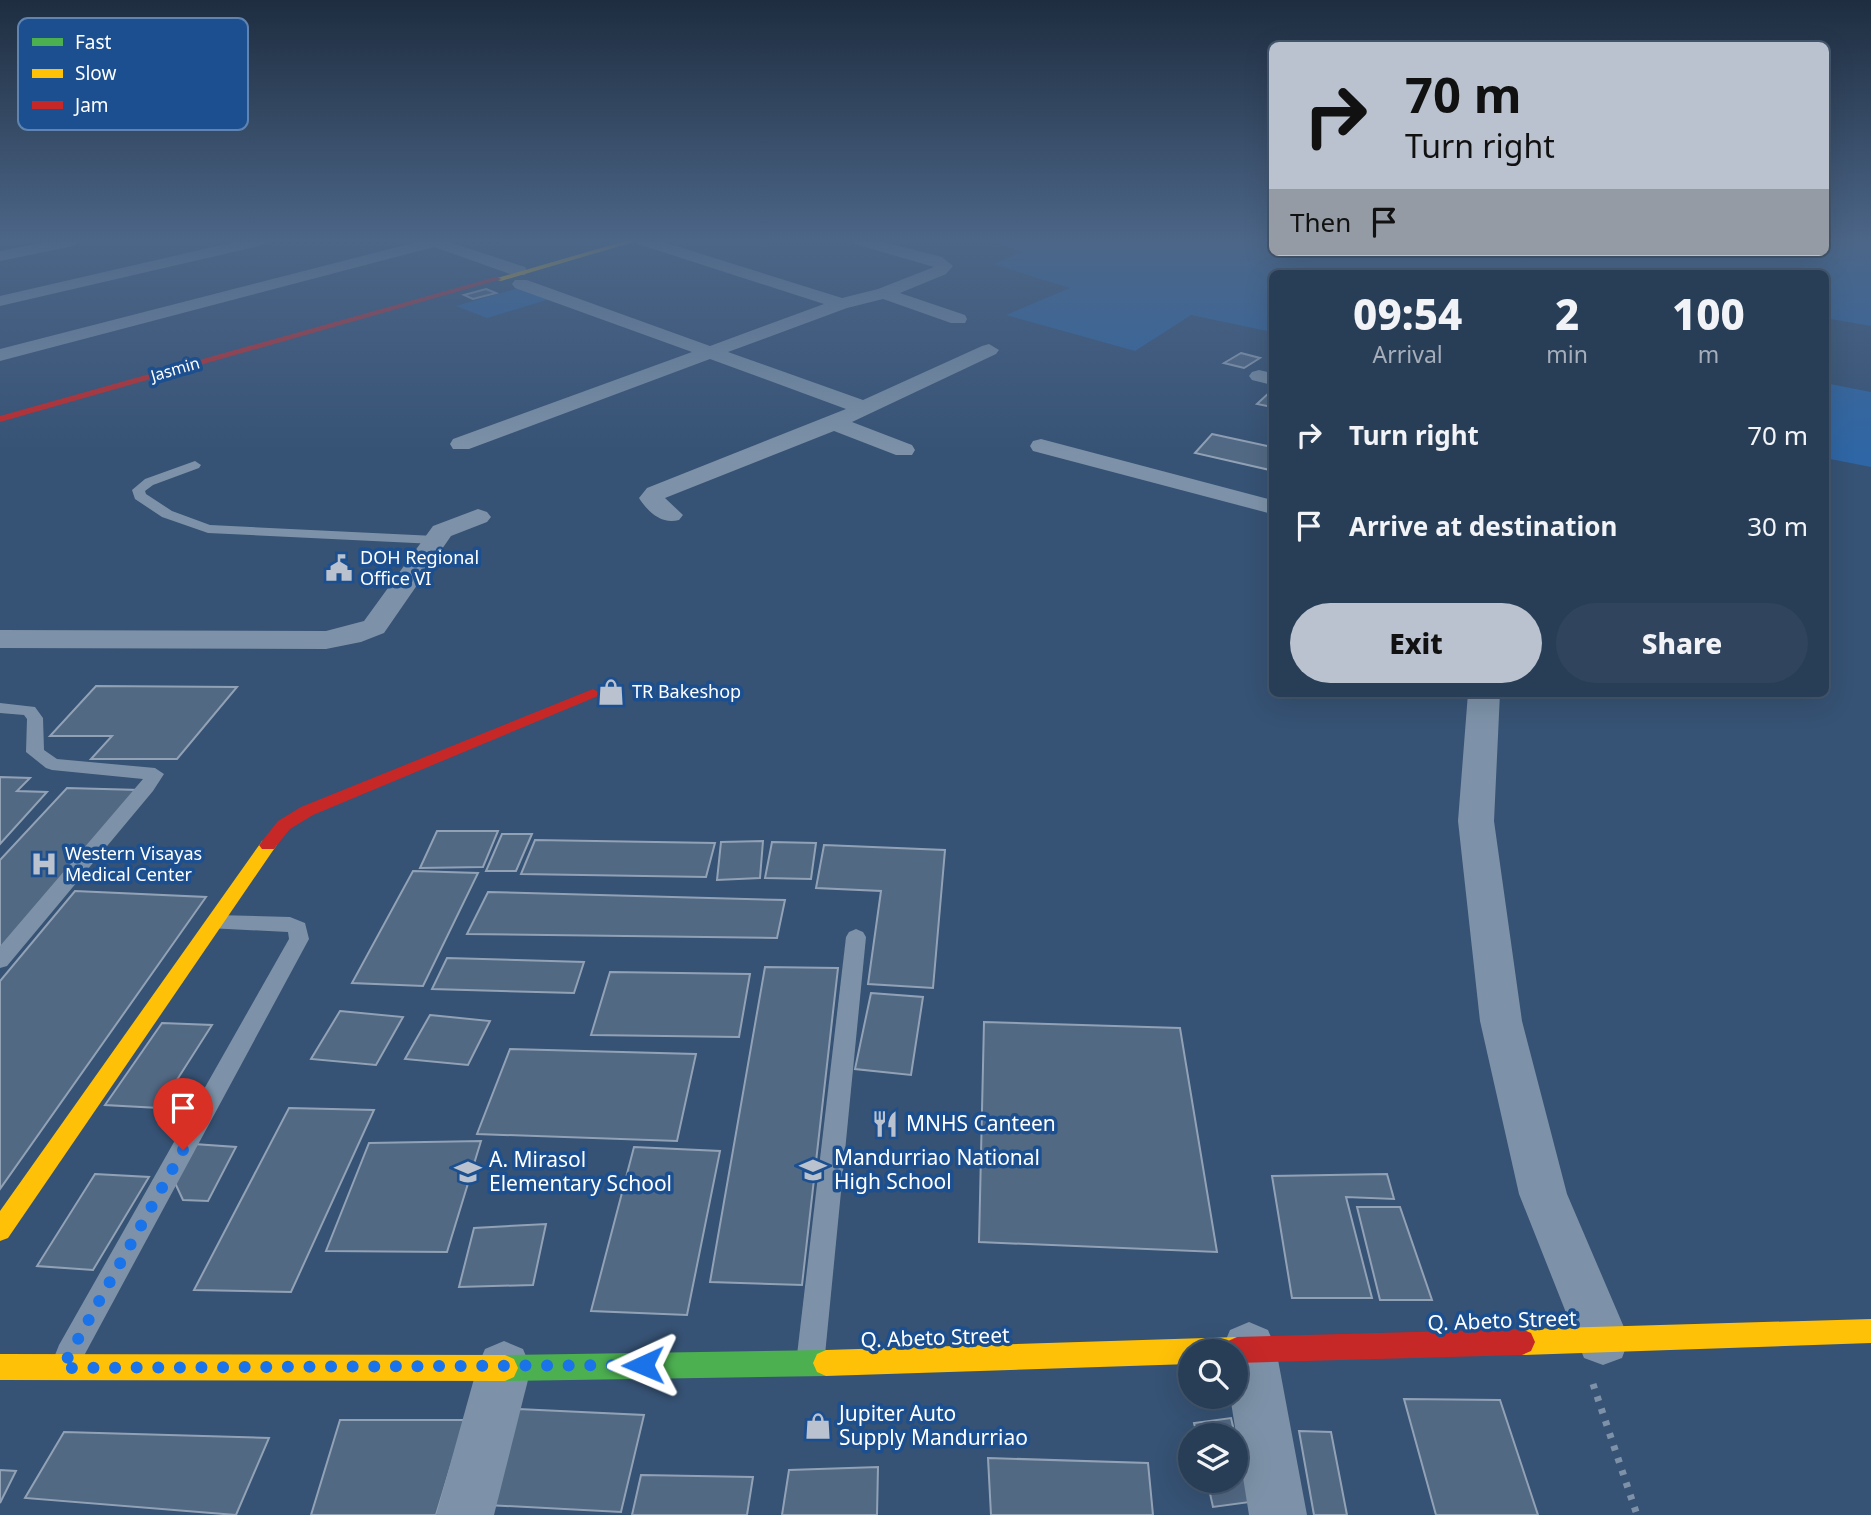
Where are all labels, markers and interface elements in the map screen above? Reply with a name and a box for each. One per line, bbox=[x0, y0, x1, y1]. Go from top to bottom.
legend bbox=[18, 18, 248, 130]
text: Fast bbox=[75, 29, 112, 55]
text: Slow bbox=[75, 60, 116, 86]
text: 70 m bbox=[1405, 61, 1522, 127]
icon: right bbox=[1290, 70, 1381, 161]
text: Jam bbox=[73, 92, 109, 118]
text: Turn right bbox=[1405, 124, 1555, 167]
icon: arrive bbox=[1365, 203, 1403, 241]
text: Then bbox=[1290, 204, 1351, 240]
text: 09:54 bbox=[1353, 285, 1462, 342]
text: 2 bbox=[1555, 285, 1579, 342]
text: 100 bbox=[1672, 285, 1745, 342]
text: Arrival bbox=[1373, 338, 1443, 370]
text: min bbox=[1546, 338, 1588, 370]
text: m bbox=[1698, 338, 1719, 370]
street label: Jasmin bbox=[146, 352, 202, 387]
icon: right bbox=[1290, 416, 1328, 454]
text: Turn right bbox=[1349, 417, 1479, 453]
text: 70 m bbox=[1747, 417, 1808, 453]
icon: arrive bbox=[1290, 507, 1328, 545]
text: Arrive at destination bbox=[1349, 508, 1618, 544]
text: 30 m bbox=[1747, 508, 1808, 544]
place label: DOH Regional Office VI bbox=[360, 545, 479, 590]
public building icon: DOH Regional Office VI bbox=[324, 553, 354, 583]
button: Exit bbox=[1290, 603, 1542, 683]
button: Share bbox=[1556, 603, 1808, 683]
shop icon: TR Bakeshop bbox=[596, 677, 626, 707]
place label: TR Bakeshop bbox=[632, 679, 741, 703]
place label: Western Visayas Medical Center bbox=[65, 841, 202, 886]
hospital icon: Western Visayas Medical Center bbox=[29, 849, 59, 879]
pin bbox=[153, 1078, 213, 1150]
icon: arrive bbox=[164, 1089, 202, 1127]
restaurant icon: MNHS Canteen bbox=[870, 1109, 900, 1139]
place label: MNHS Canteen bbox=[906, 1109, 1056, 1137]
place label: Mandurriao National High School bbox=[834, 1143, 1040, 1195]
place label: A. Mirasol Elementary School bbox=[489, 1145, 672, 1197]
school or university icon: Mandurriao National High School bbox=[798, 1155, 828, 1185]
school or university icon: A. Mirasol Elementary School bbox=[453, 1157, 483, 1187]
street label: Q. Abeto Street bbox=[1427, 1303, 1577, 1337]
street label: Q. Abeto Street bbox=[860, 1320, 1010, 1354]
position arrow bbox=[606, 1328, 680, 1402]
map controls bbox=[1178, 1339, 1248, 1493]
button: search bbox=[1178, 1339, 1248, 1409]
place label: Jupiter Auto Supply Mandurriao bbox=[837, 1399, 1028, 1451]
shop icon: Jupiter Auto Supply Mandurriao bbox=[803, 1411, 833, 1441]
button: layers bbox=[1178, 1423, 1248, 1493]

